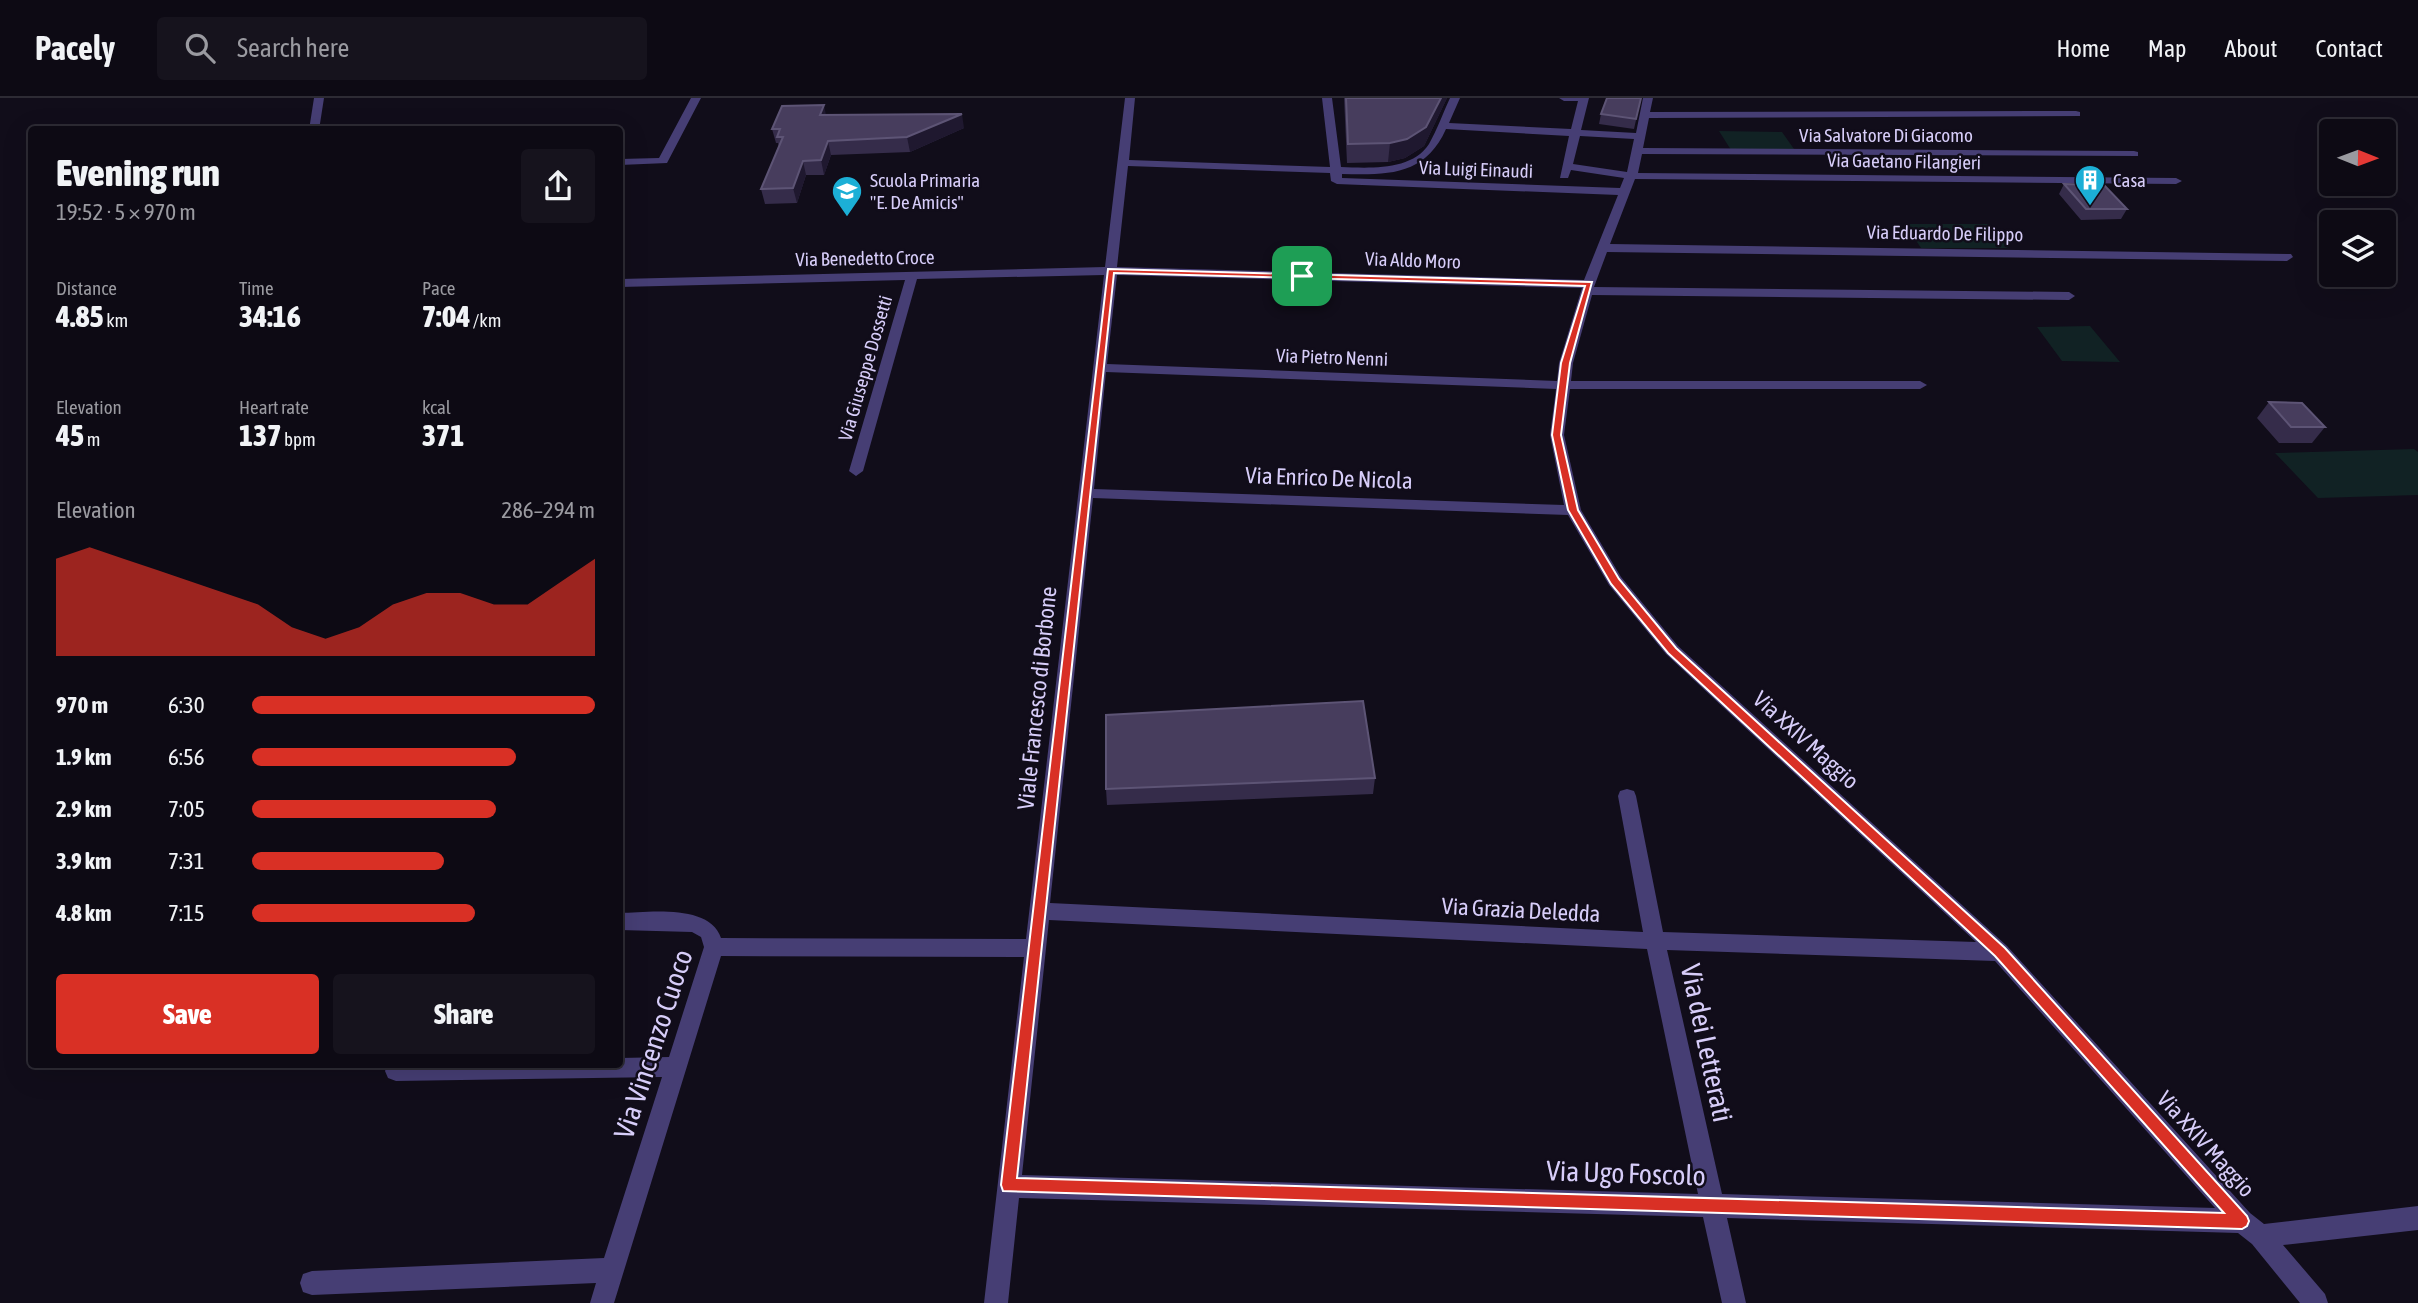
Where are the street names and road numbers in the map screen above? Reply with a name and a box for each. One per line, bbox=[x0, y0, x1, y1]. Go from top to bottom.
street label: Via Salvatore Di Giacomo bbox=[1799, 124, 1973, 146]
street label: Via Gaetano Filangieri bbox=[1827, 149, 1981, 173]
street label: Via Luigi Einaudi bbox=[1419, 156, 1533, 182]
street label: Via Eduardo De Filippo bbox=[1867, 221, 2024, 245]
street label: Via Benedetto Croce bbox=[795, 246, 935, 270]
street label: Via Aldo Moro bbox=[1365, 247, 1461, 273]
street label: Via Giuseppe Dossetti bbox=[834, 293, 896, 443]
street label: Via Pietro Nenni bbox=[1276, 344, 1388, 370]
street label: Via Enrico De Nicola bbox=[1245, 462, 1413, 494]
street label: Viale Francesco di Borbone bbox=[1012, 585, 1062, 811]
street label: Via XXIV Maggio bbox=[1748, 686, 1864, 794]
street label: Via Grazia Deledda bbox=[1441, 893, 1601, 927]
street label: Via Vincenzo Cuoco bbox=[607, 945, 699, 1143]
street label: Via dei Letterati bbox=[1675, 961, 1739, 1125]
street label: Via XXIV Maggio bbox=[2152, 1086, 2260, 1202]
street label: Via Ugo Foscolo bbox=[1546, 1154, 1706, 1192]

